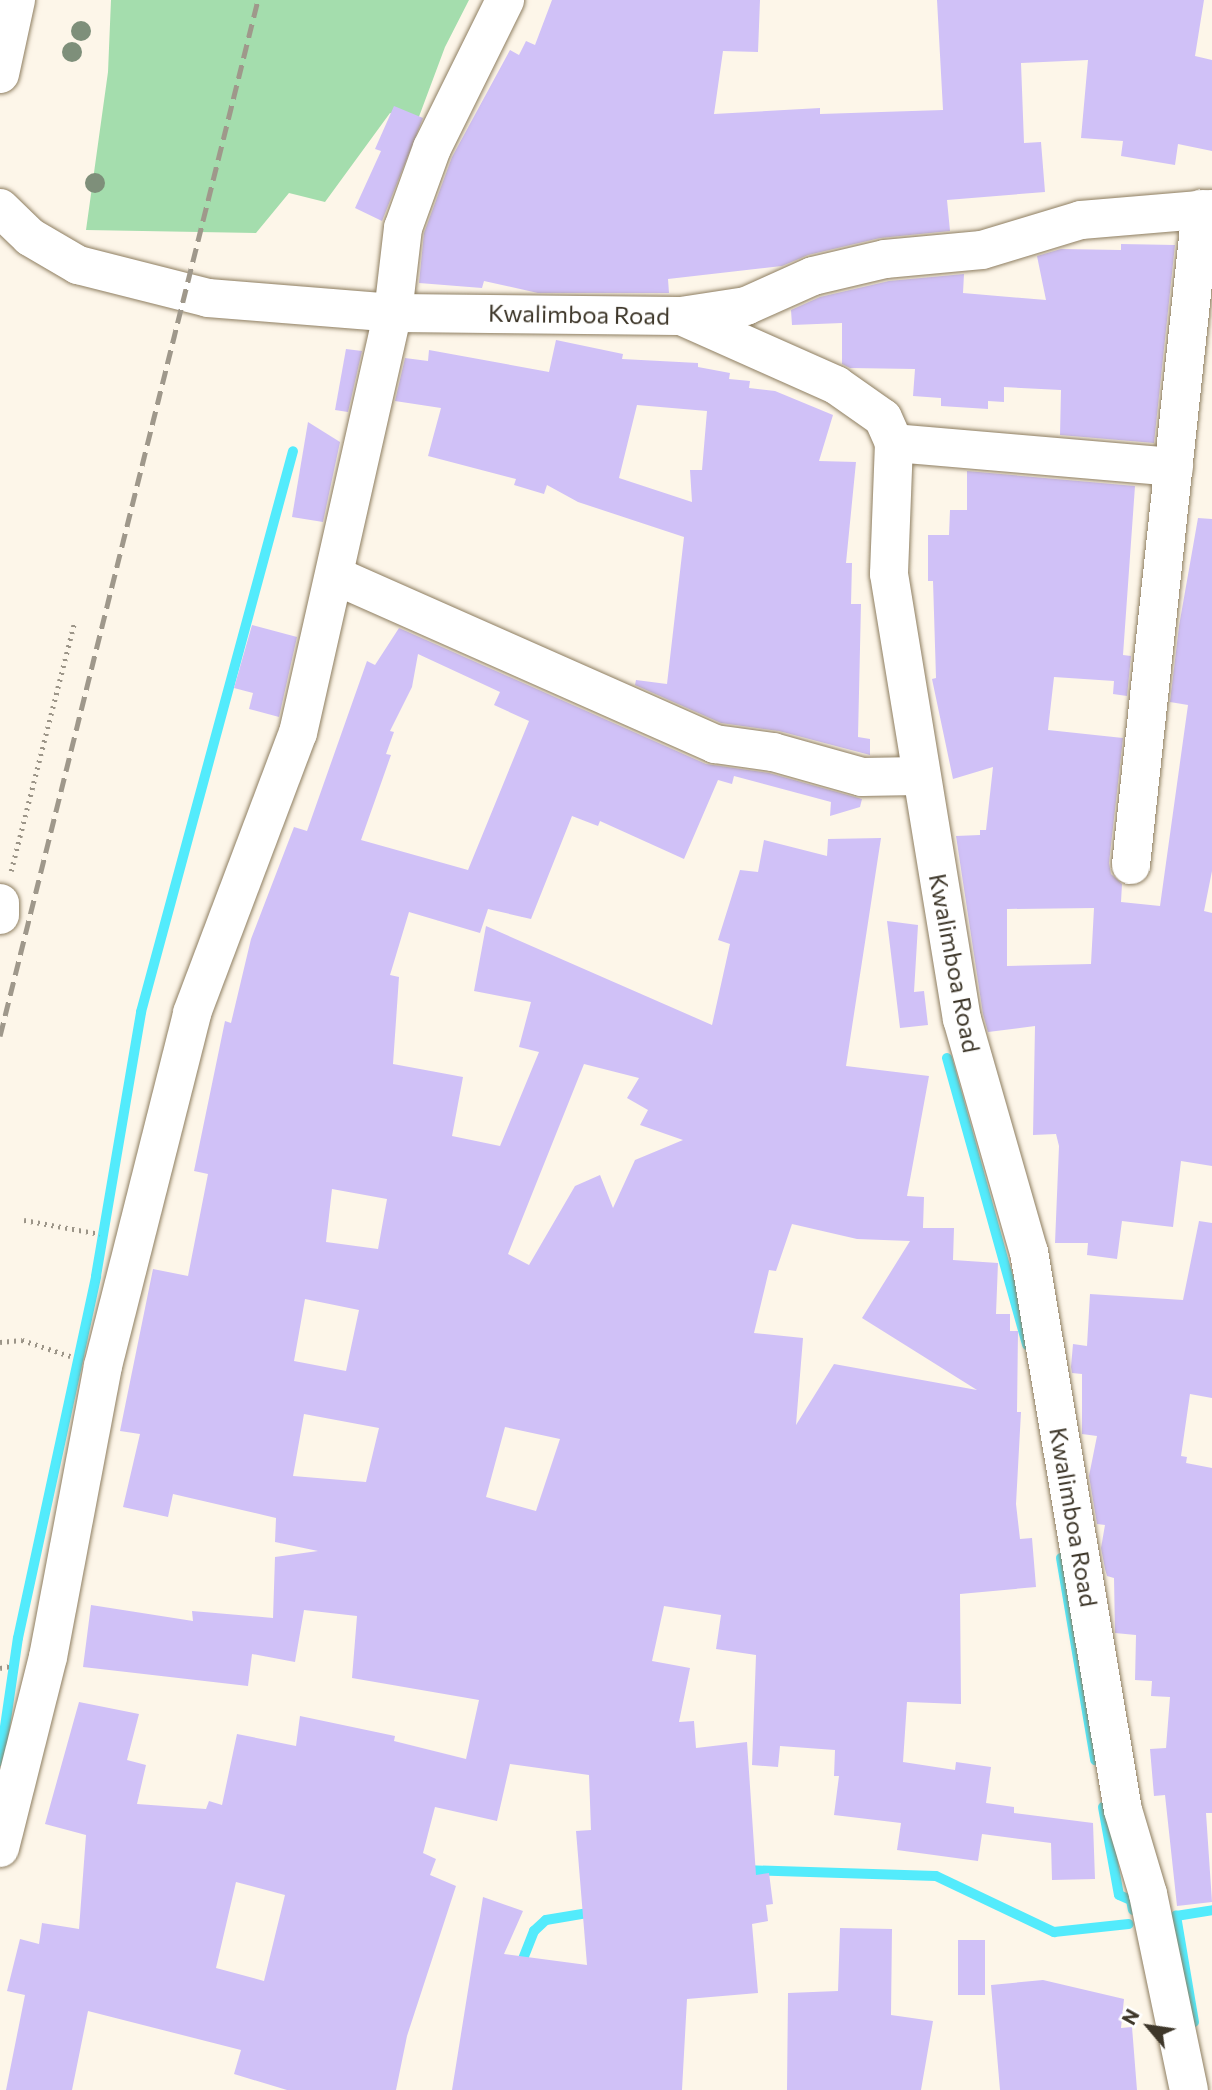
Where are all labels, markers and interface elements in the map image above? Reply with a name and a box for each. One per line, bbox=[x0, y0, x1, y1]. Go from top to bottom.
street label: Kwalimboa Road bbox=[488, 298, 670, 330]
street label: Kwalimboa Road bbox=[924, 871, 986, 1055]
street label: Kwalimboa Road bbox=[1044, 1425, 1104, 1609]
north arrow bbox=[1114, 1992, 1184, 2062]
text: N bbox=[1117, 2005, 1144, 2028]

